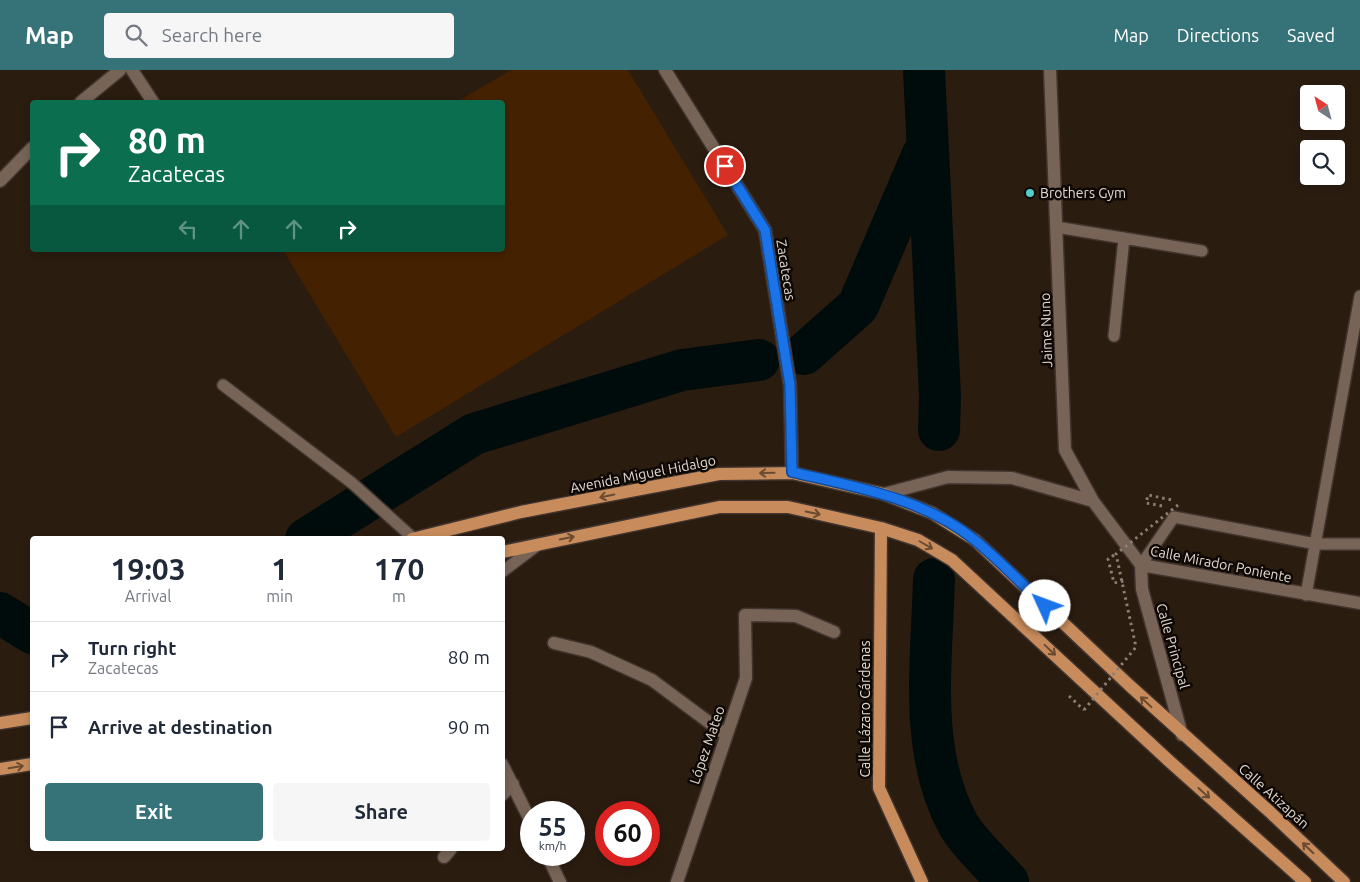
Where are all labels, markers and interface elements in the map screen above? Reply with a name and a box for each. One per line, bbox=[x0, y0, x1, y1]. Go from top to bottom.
search box bbox=[104, 13, 454, 58]
icon: search bbox=[122, 21, 150, 49]
text: Map bbox=[25, 22, 74, 49]
text: Search here bbox=[162, 24, 262, 46]
text: Map bbox=[1113, 25, 1149, 45]
text: Directions bbox=[1177, 25, 1259, 45]
text: Saved bbox=[1287, 25, 1335, 45]
north arrow bbox=[1300, 85, 1345, 130]
map controls bbox=[1300, 85, 1345, 185]
icon: right bbox=[45, 120, 110, 185]
text: 80 m bbox=[128, 120, 206, 160]
button: search bbox=[1300, 140, 1345, 185]
pin bbox=[704, 145, 746, 187]
icon: arrive bbox=[711, 152, 739, 180]
text: Zacatecas bbox=[128, 161, 225, 186]
place label: Brothers Gym bbox=[1040, 185, 1126, 201]
marker: Brothers Gym bbox=[1024, 187, 1036, 199]
icon: left bbox=[174, 215, 202, 243]
icon: ahead bbox=[227, 215, 255, 243]
icon: ahead bbox=[280, 215, 308, 243]
icon: right bbox=[333, 215, 361, 243]
street label: Zacatecas bbox=[773, 238, 799, 302]
street label: Jaime Nuno bbox=[1037, 292, 1055, 368]
street label: Avenida Miguel Hidalgo bbox=[569, 452, 717, 496]
one-way arrow bbox=[760, 468, 776, 478]
one-way arrow bbox=[599, 491, 615, 501]
one-way arrow bbox=[805, 509, 821, 518]
one-way arrow bbox=[559, 533, 575, 542]
one-way arrow bbox=[919, 540, 934, 550]
street label: Calle Mirador Poniente bbox=[1149, 542, 1293, 586]
text: 19:03 bbox=[111, 552, 186, 586]
text: 1 bbox=[271, 552, 288, 586]
text: 170 bbox=[374, 552, 424, 586]
position arrow bbox=[1018, 579, 1070, 631]
text: Arrival bbox=[125, 587, 171, 605]
text: min bbox=[266, 587, 293, 605]
text: m bbox=[392, 587, 406, 605]
street label: Calle Principal bbox=[1153, 601, 1193, 691]
text: Turn right bbox=[88, 637, 176, 659]
street label: Calle Lázaro Cárdenas bbox=[857, 641, 873, 777]
icon: right bbox=[45, 643, 73, 671]
one-way arrow bbox=[1043, 644, 1056, 656]
text: 80 m bbox=[448, 646, 490, 668]
text: Zacatecas bbox=[88, 659, 159, 677]
one-way arrow bbox=[1140, 696, 1153, 707]
street label: López Mateo bbox=[686, 704, 728, 786]
icon: arrive bbox=[45, 713, 73, 741]
text: Arrive at destination bbox=[88, 716, 273, 738]
text: 90 m bbox=[448, 716, 490, 738]
street label: Calle Atizapán bbox=[1236, 760, 1312, 832]
one-way arrow bbox=[8, 761, 24, 771]
button: Exit bbox=[45, 783, 263, 841]
button: Share bbox=[273, 783, 490, 841]
one-way arrow bbox=[1197, 787, 1210, 799]
speed limit sign: 60 bbox=[595, 801, 660, 866]
text: 55 bbox=[538, 813, 567, 841]
text: km/h bbox=[539, 839, 566, 852]
one-way arrow bbox=[1302, 842, 1315, 854]

